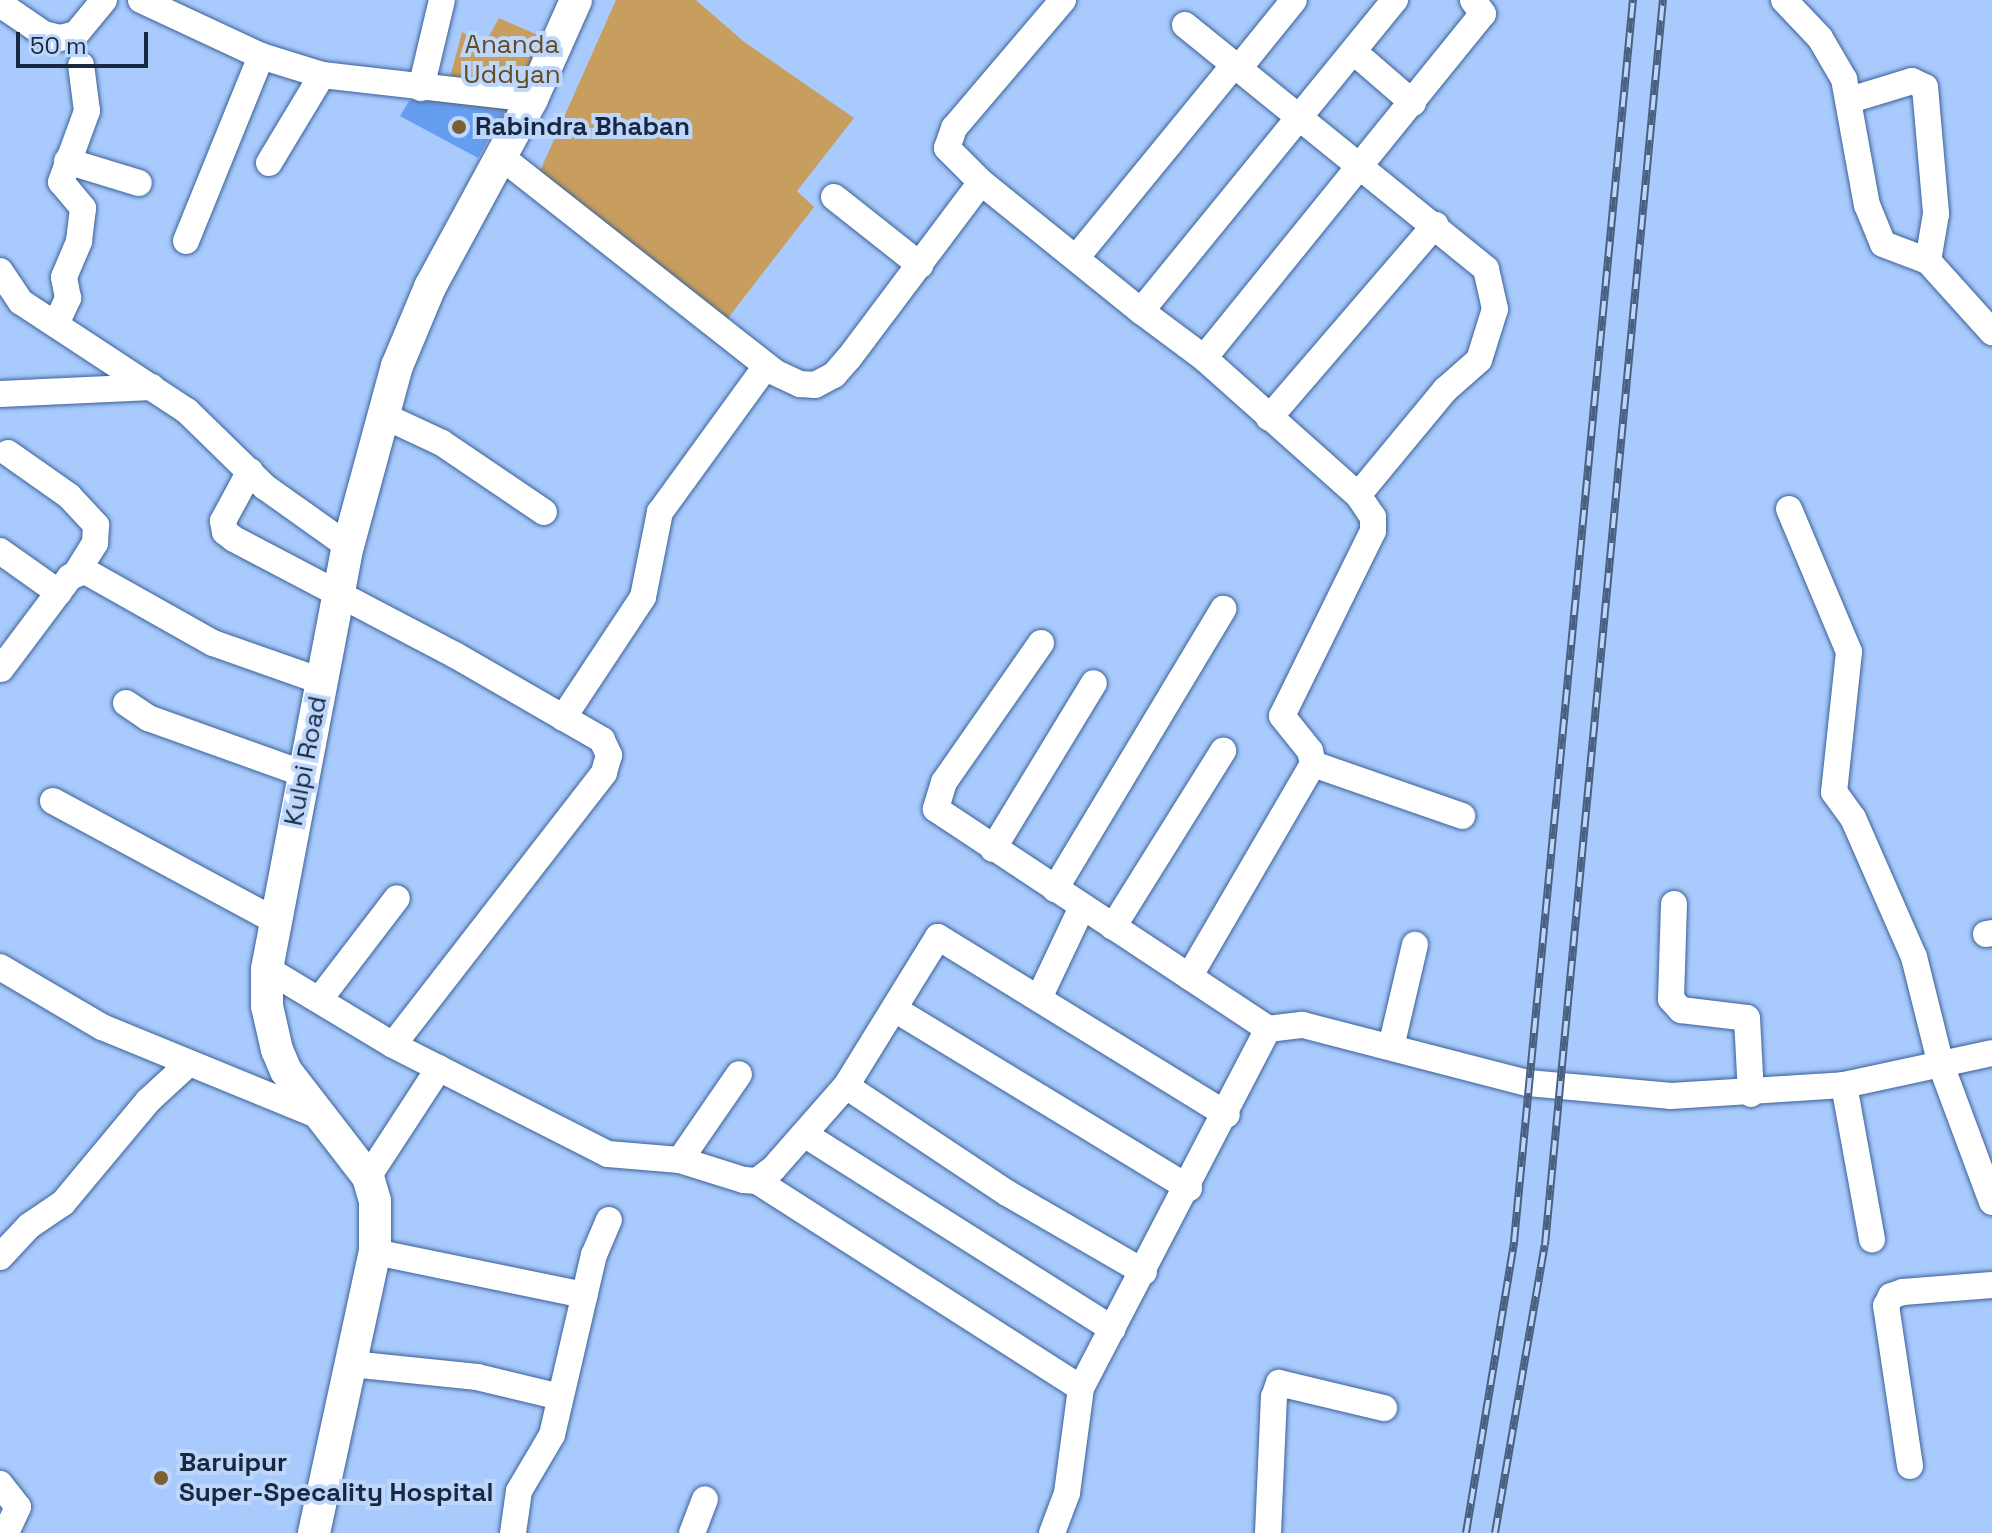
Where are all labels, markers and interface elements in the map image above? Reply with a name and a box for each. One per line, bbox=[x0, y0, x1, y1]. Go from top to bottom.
scale bar bbox=[20, 16, 152, 66]
park label: Ananda Uddyan bbox=[463, 29, 561, 90]
text: 50 m bbox=[30, 30, 87, 61]
place label: Rabindra Bhaban bbox=[475, 111, 690, 143]
marker: Rabindra Bhaban bbox=[450, 118, 468, 136]
street label: Kulpi Road bbox=[278, 693, 334, 829]
place label: Baruipur Super-Specality Hospital bbox=[179, 1447, 493, 1508]
marker: Baruipur Super-Specality Hospital bbox=[150, 1467, 172, 1489]

